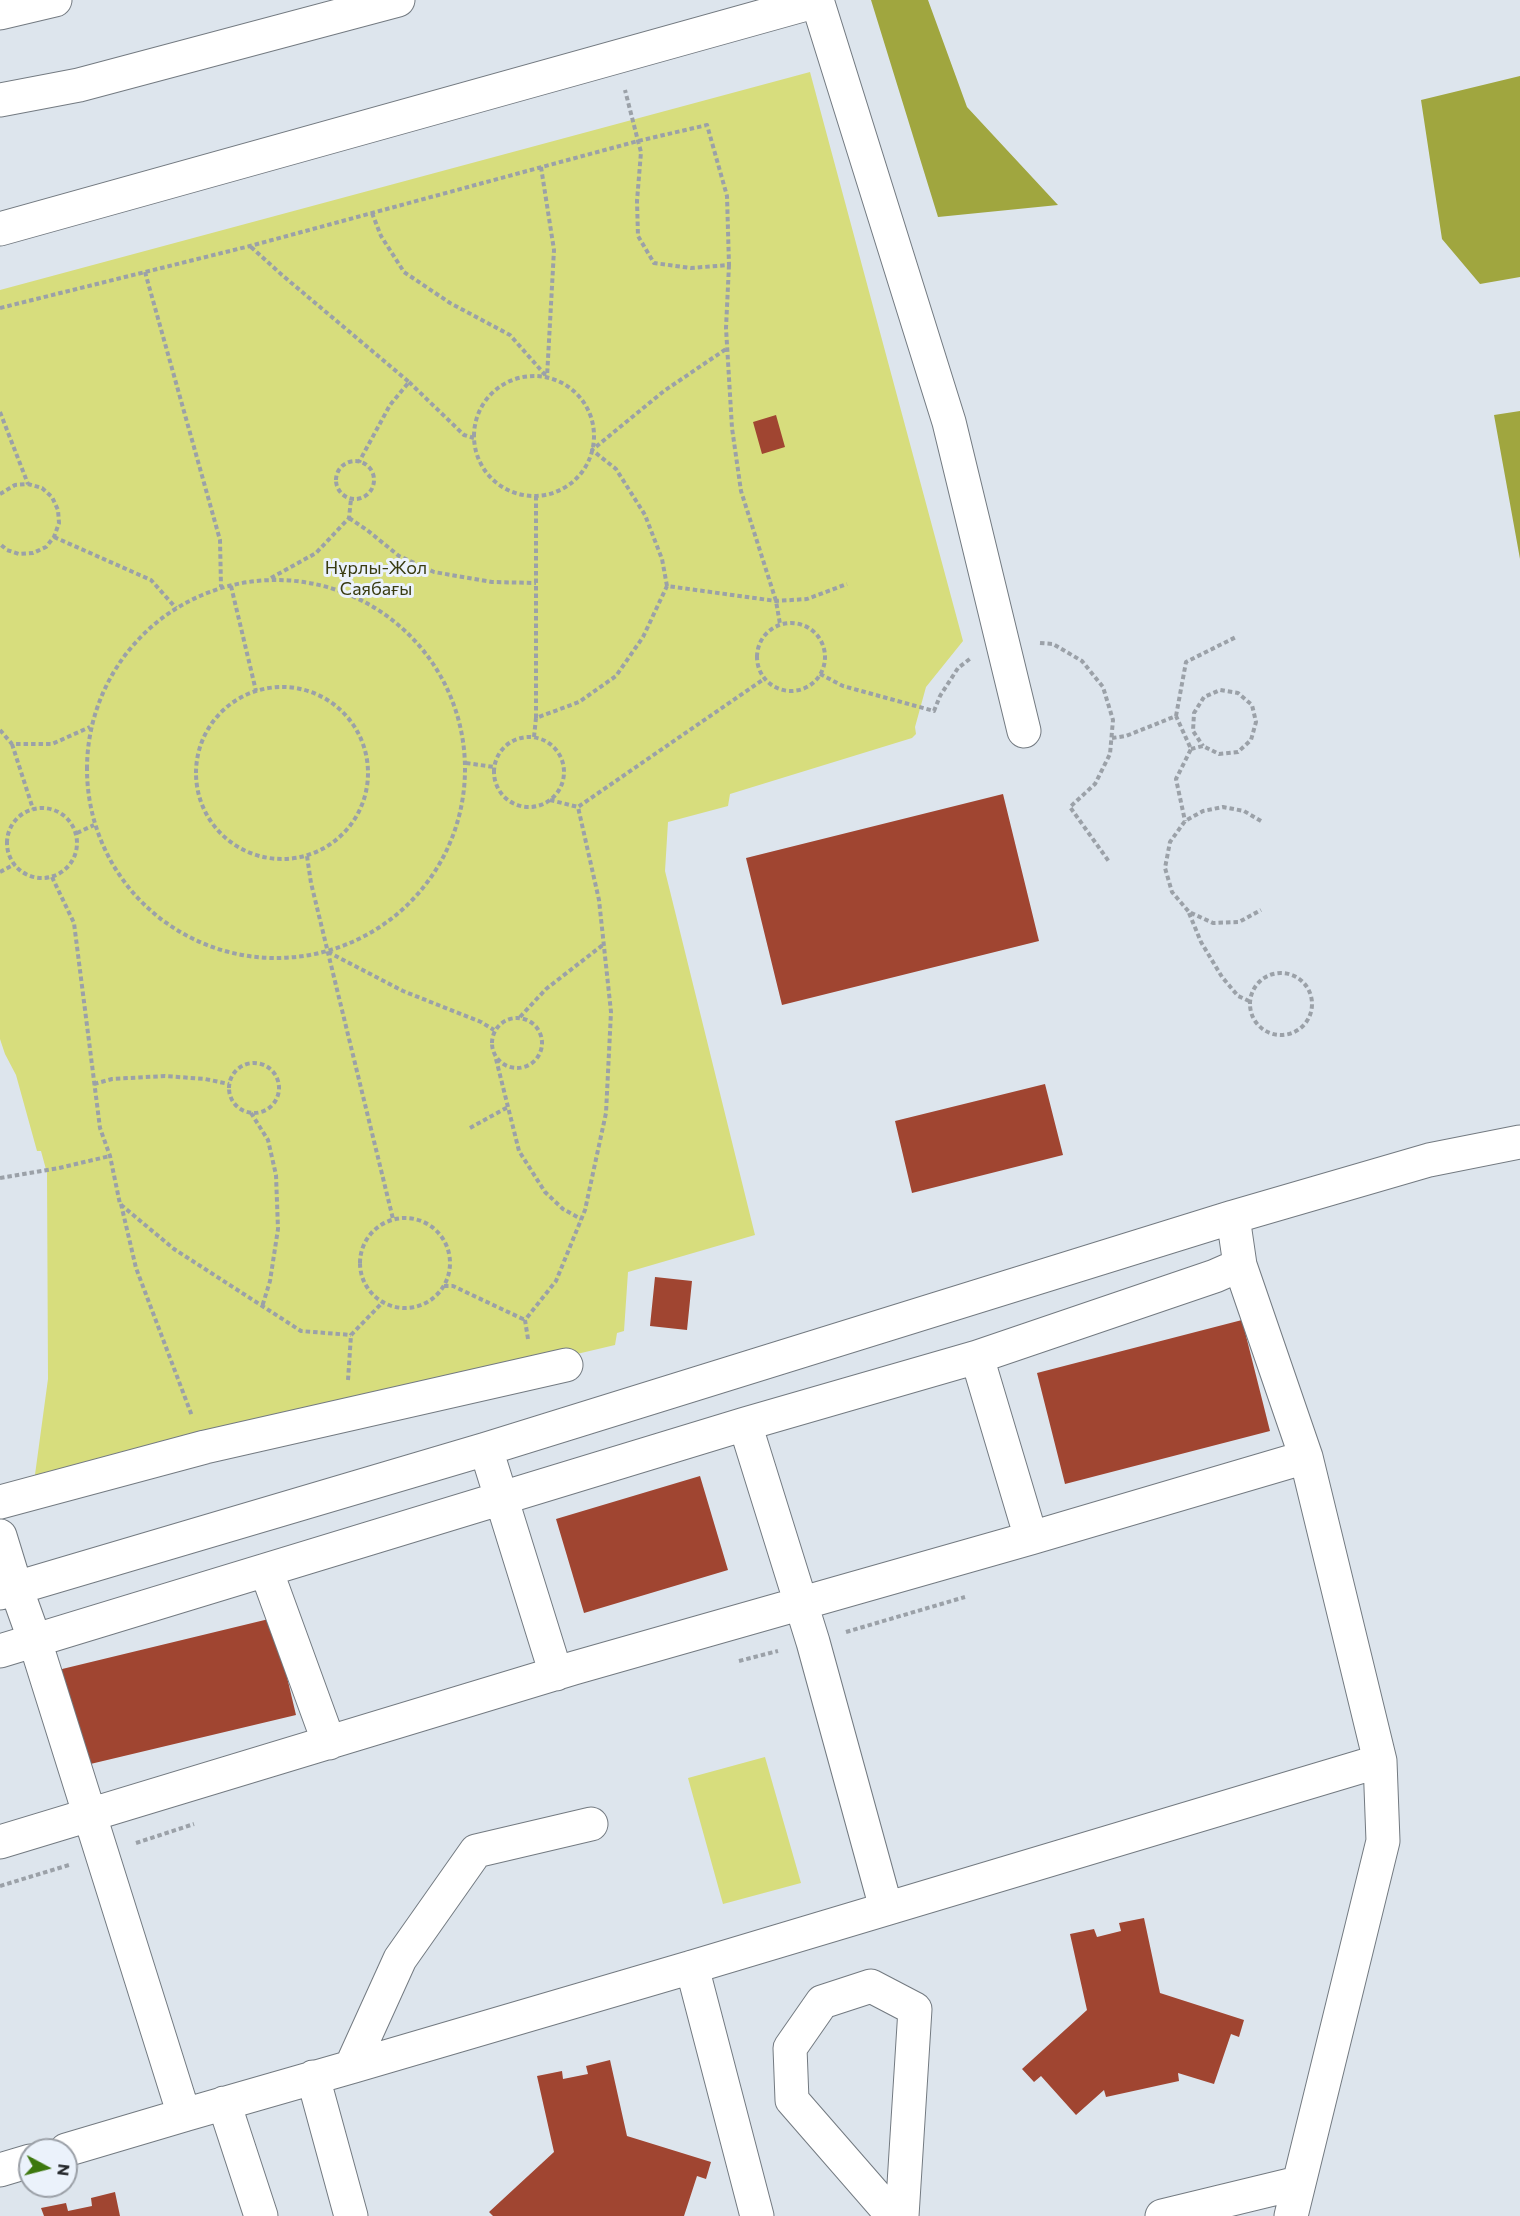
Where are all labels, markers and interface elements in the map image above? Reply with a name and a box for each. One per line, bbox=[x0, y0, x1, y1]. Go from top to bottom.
park label: Нұрлы-Жол Саябағы bbox=[325, 557, 427, 600]
north arrow bbox=[18, 2138, 78, 2198]
text: N bbox=[54, 2163, 75, 2177]

